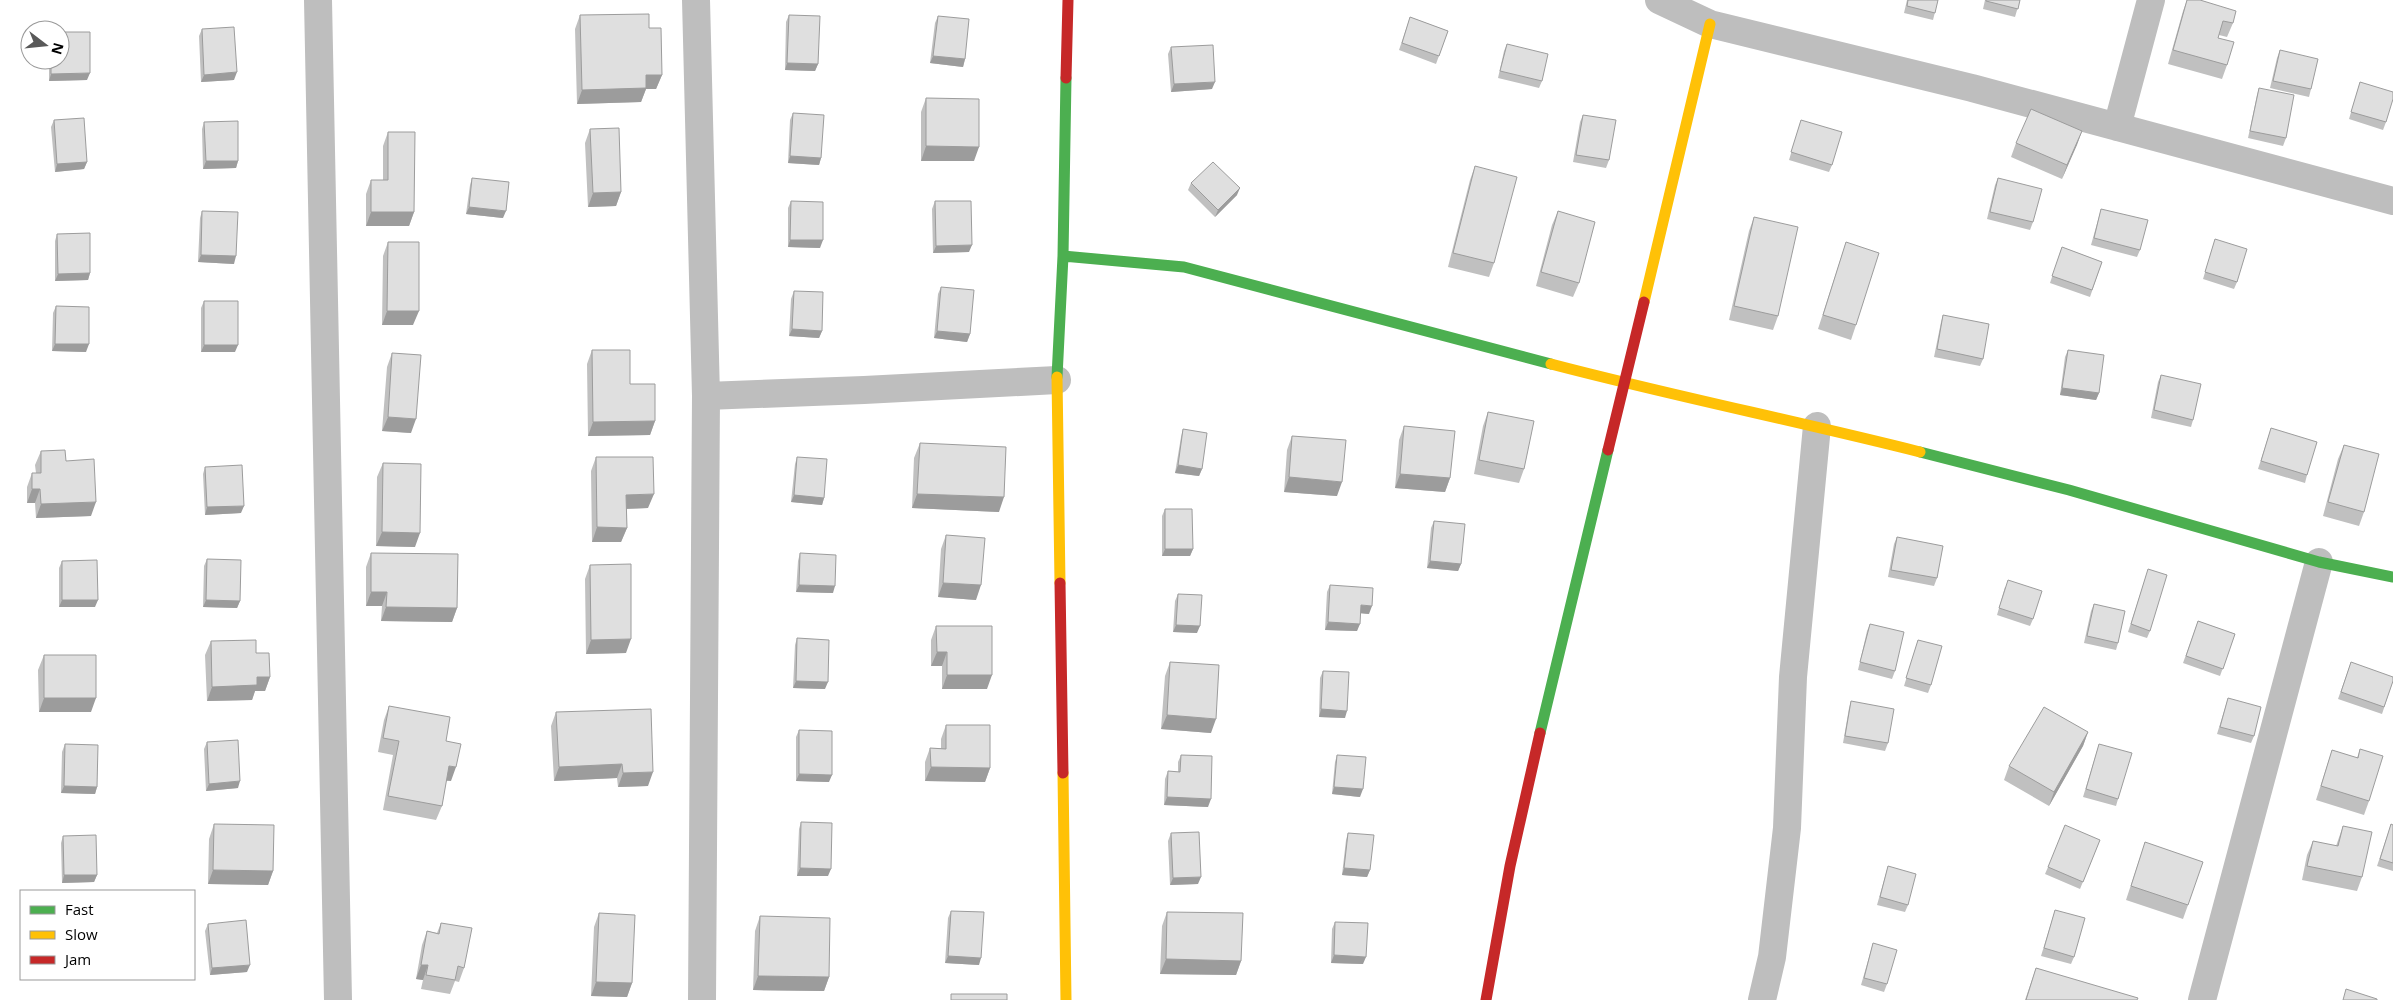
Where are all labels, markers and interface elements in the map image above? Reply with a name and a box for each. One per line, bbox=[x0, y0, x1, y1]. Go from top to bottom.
north arrow bbox=[20, 20, 70, 70]
text: N bbox=[47, 41, 69, 57]
legend bbox=[20, 890, 195, 980]
text: Fast bbox=[65, 899, 94, 919]
text: Slow bbox=[65, 924, 98, 944]
text: Jam bbox=[63, 949, 91, 969]

